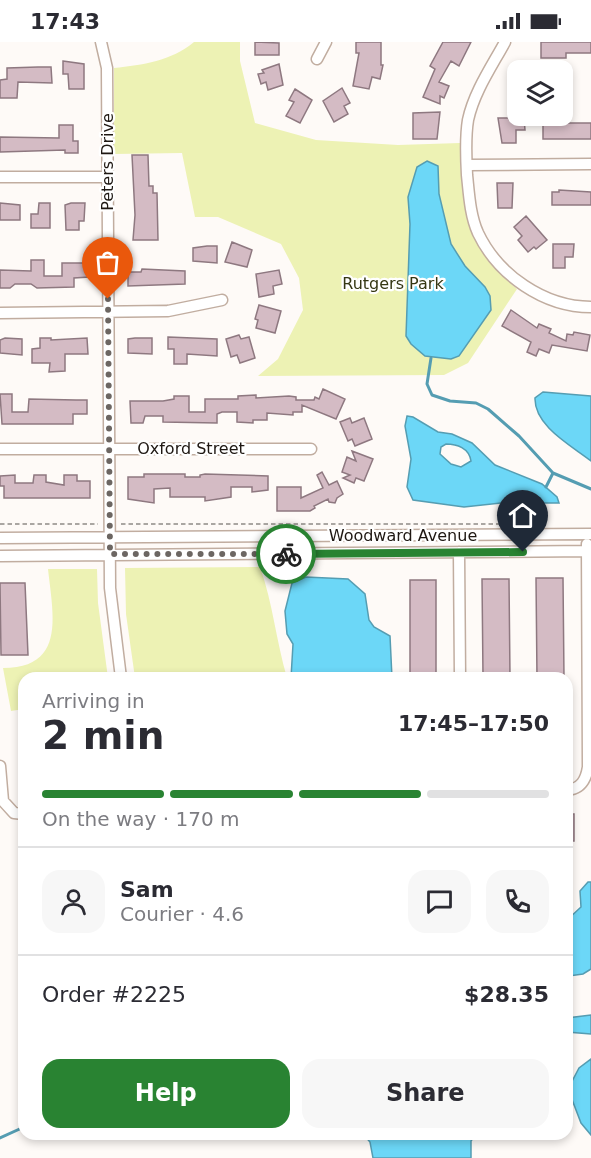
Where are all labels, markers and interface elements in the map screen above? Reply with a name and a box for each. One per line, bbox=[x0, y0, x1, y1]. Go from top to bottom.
text: 17:43 bbox=[30, 9, 100, 34]
map controls bbox=[507, 60, 573, 126]
button: layers bbox=[507, 60, 573, 126]
street label: Peters Drive bbox=[98, 113, 117, 211]
pin bbox=[82, 237, 133, 299]
icon: bag bbox=[91, 246, 124, 279]
park label: Rutgers Park bbox=[342, 274, 444, 293]
street label: Oxford Street bbox=[137, 439, 245, 458]
pin bbox=[497, 490, 548, 552]
icon: home bbox=[506, 499, 539, 532]
courier bbox=[256, 524, 316, 584]
street label: Woodward Avenue bbox=[329, 526, 477, 545]
icon: bike bbox=[270, 538, 303, 571]
text: Arriving in bbox=[42, 689, 145, 713]
text: 17:45–17:50 bbox=[398, 711, 549, 736]
text: 2 min bbox=[42, 713, 164, 758]
text: On the way · 170 m bbox=[42, 807, 240, 831]
button: person bbox=[42, 870, 105, 933]
button: chat bbox=[408, 870, 471, 933]
button: phone bbox=[486, 870, 549, 933]
text: Sam bbox=[120, 877, 174, 902]
text: Courier · 4.6 bbox=[120, 902, 244, 926]
text: Order #2225 bbox=[42, 982, 186, 1007]
text: $28.35 bbox=[464, 982, 549, 1007]
button: Help bbox=[42, 1059, 290, 1128]
button: Share bbox=[302, 1059, 549, 1128]

